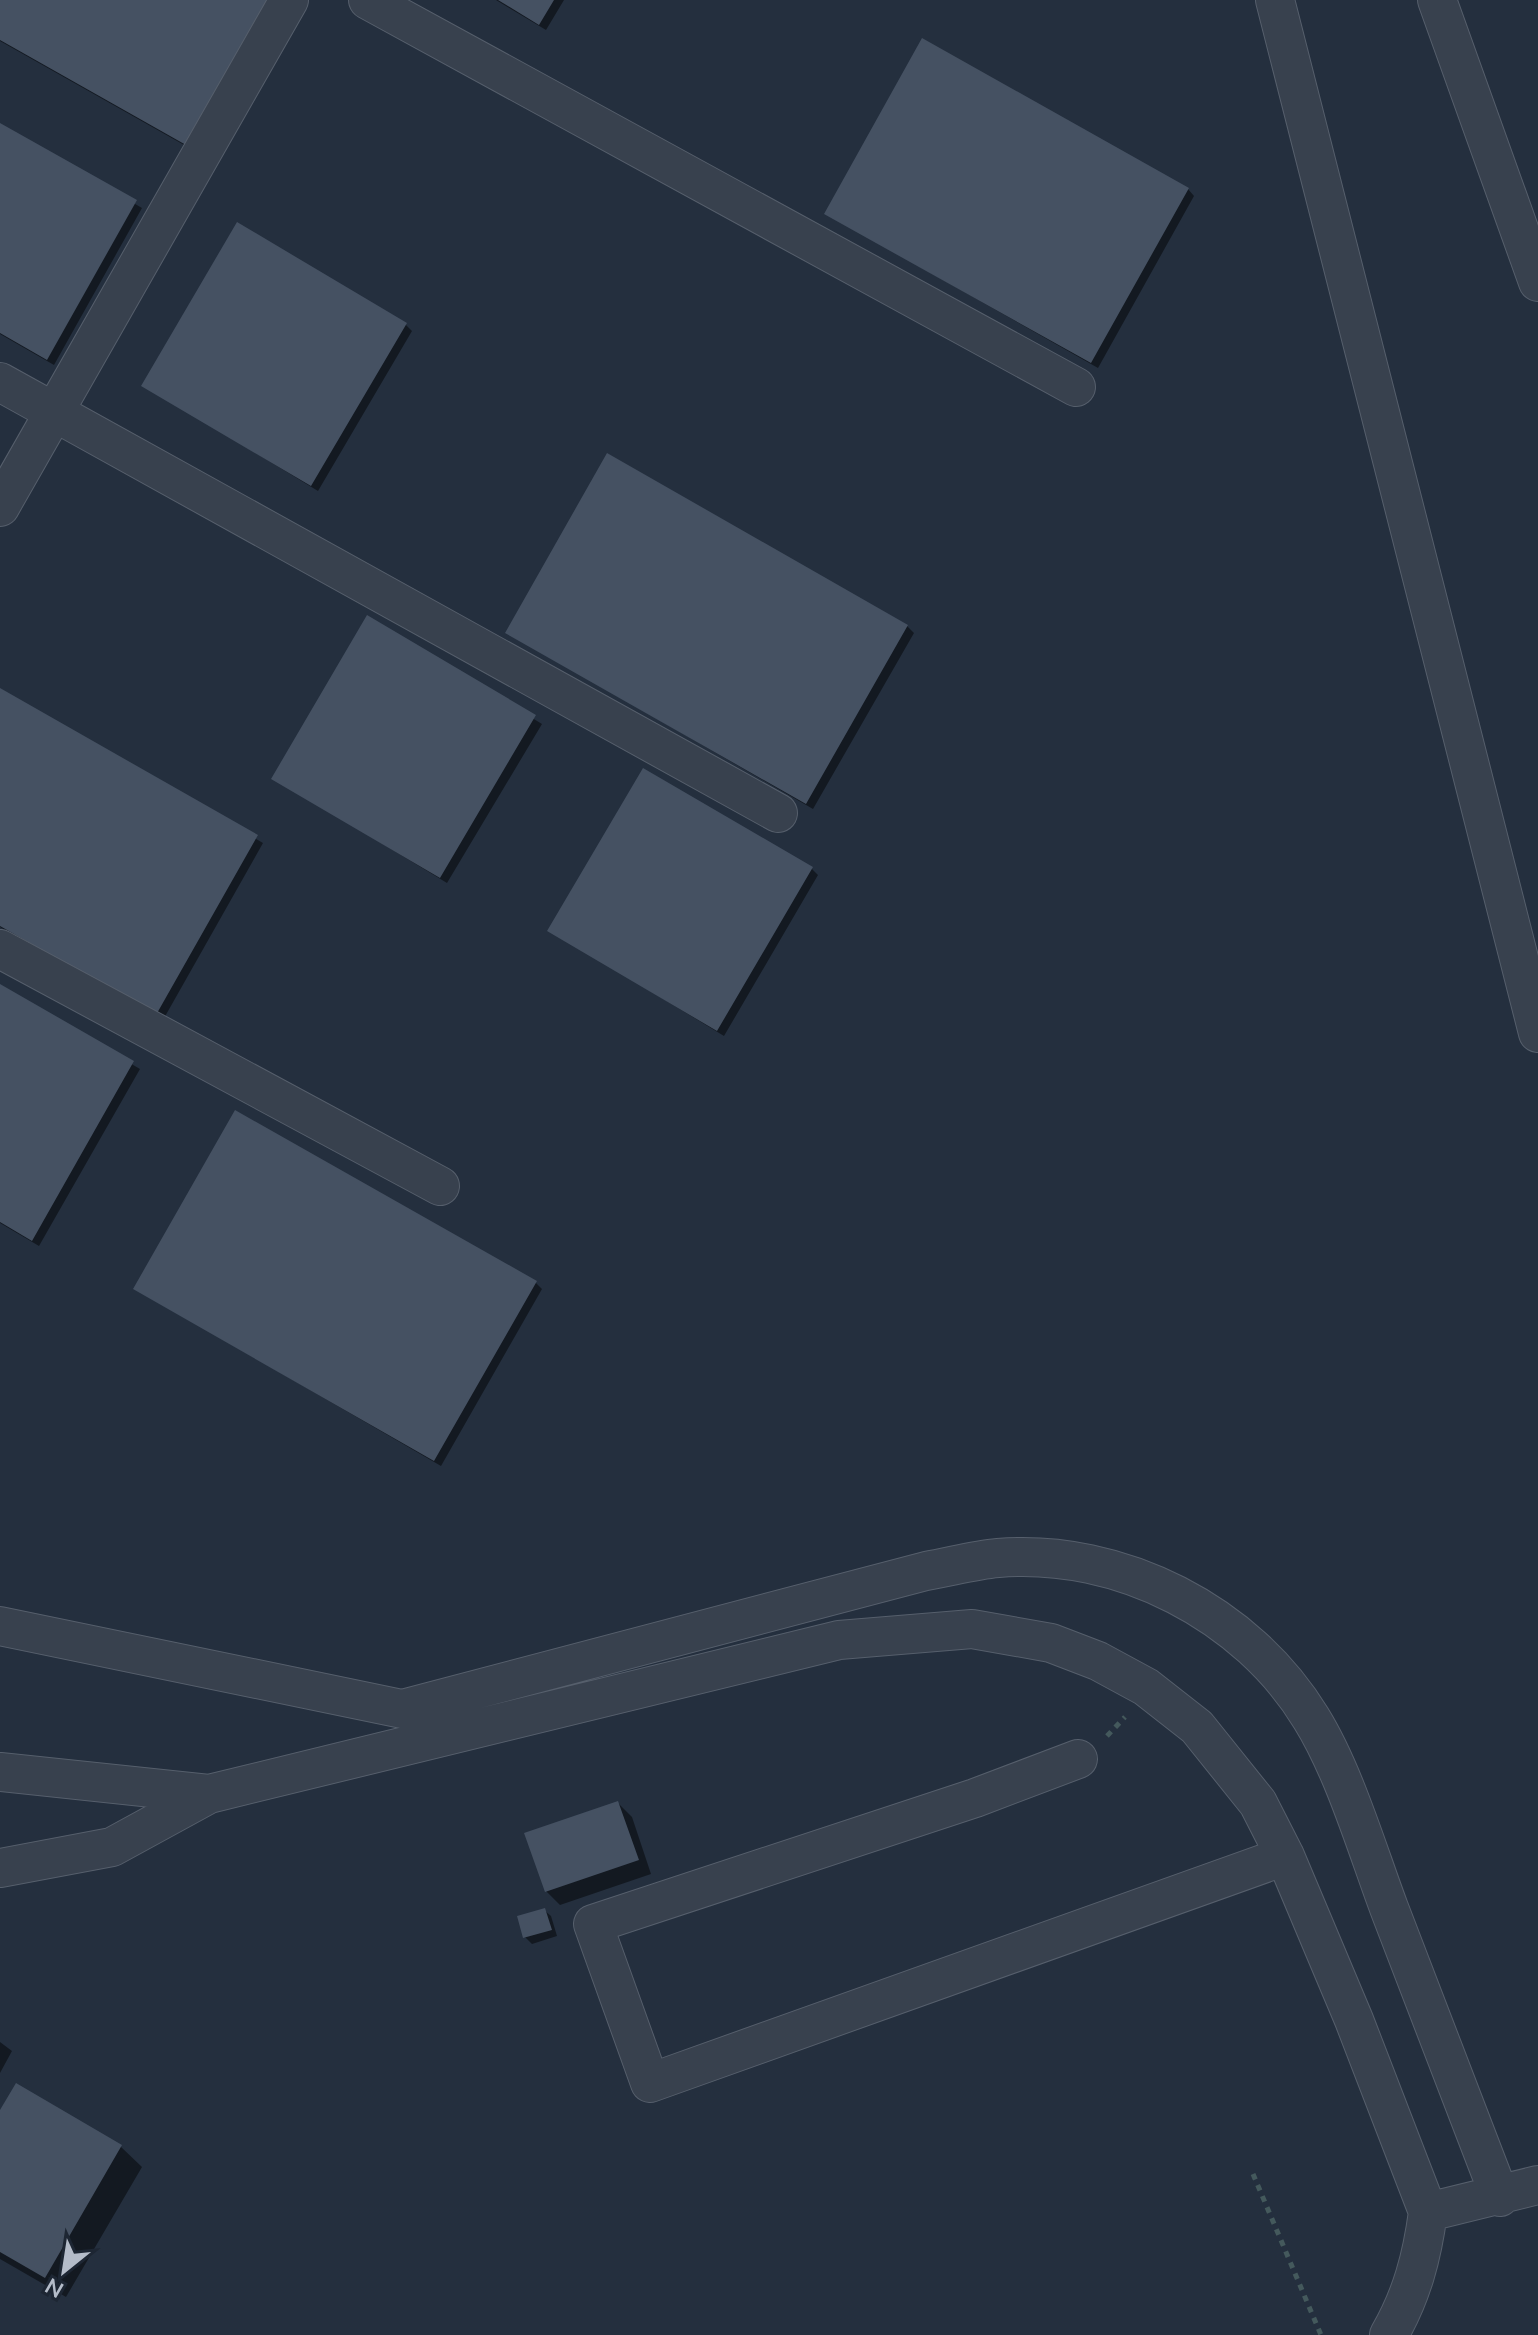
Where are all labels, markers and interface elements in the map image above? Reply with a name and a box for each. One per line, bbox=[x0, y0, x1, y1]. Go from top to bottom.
north arrow bbox=[24, 2231, 104, 2311]
text: N bbox=[40, 2270, 69, 2305]

